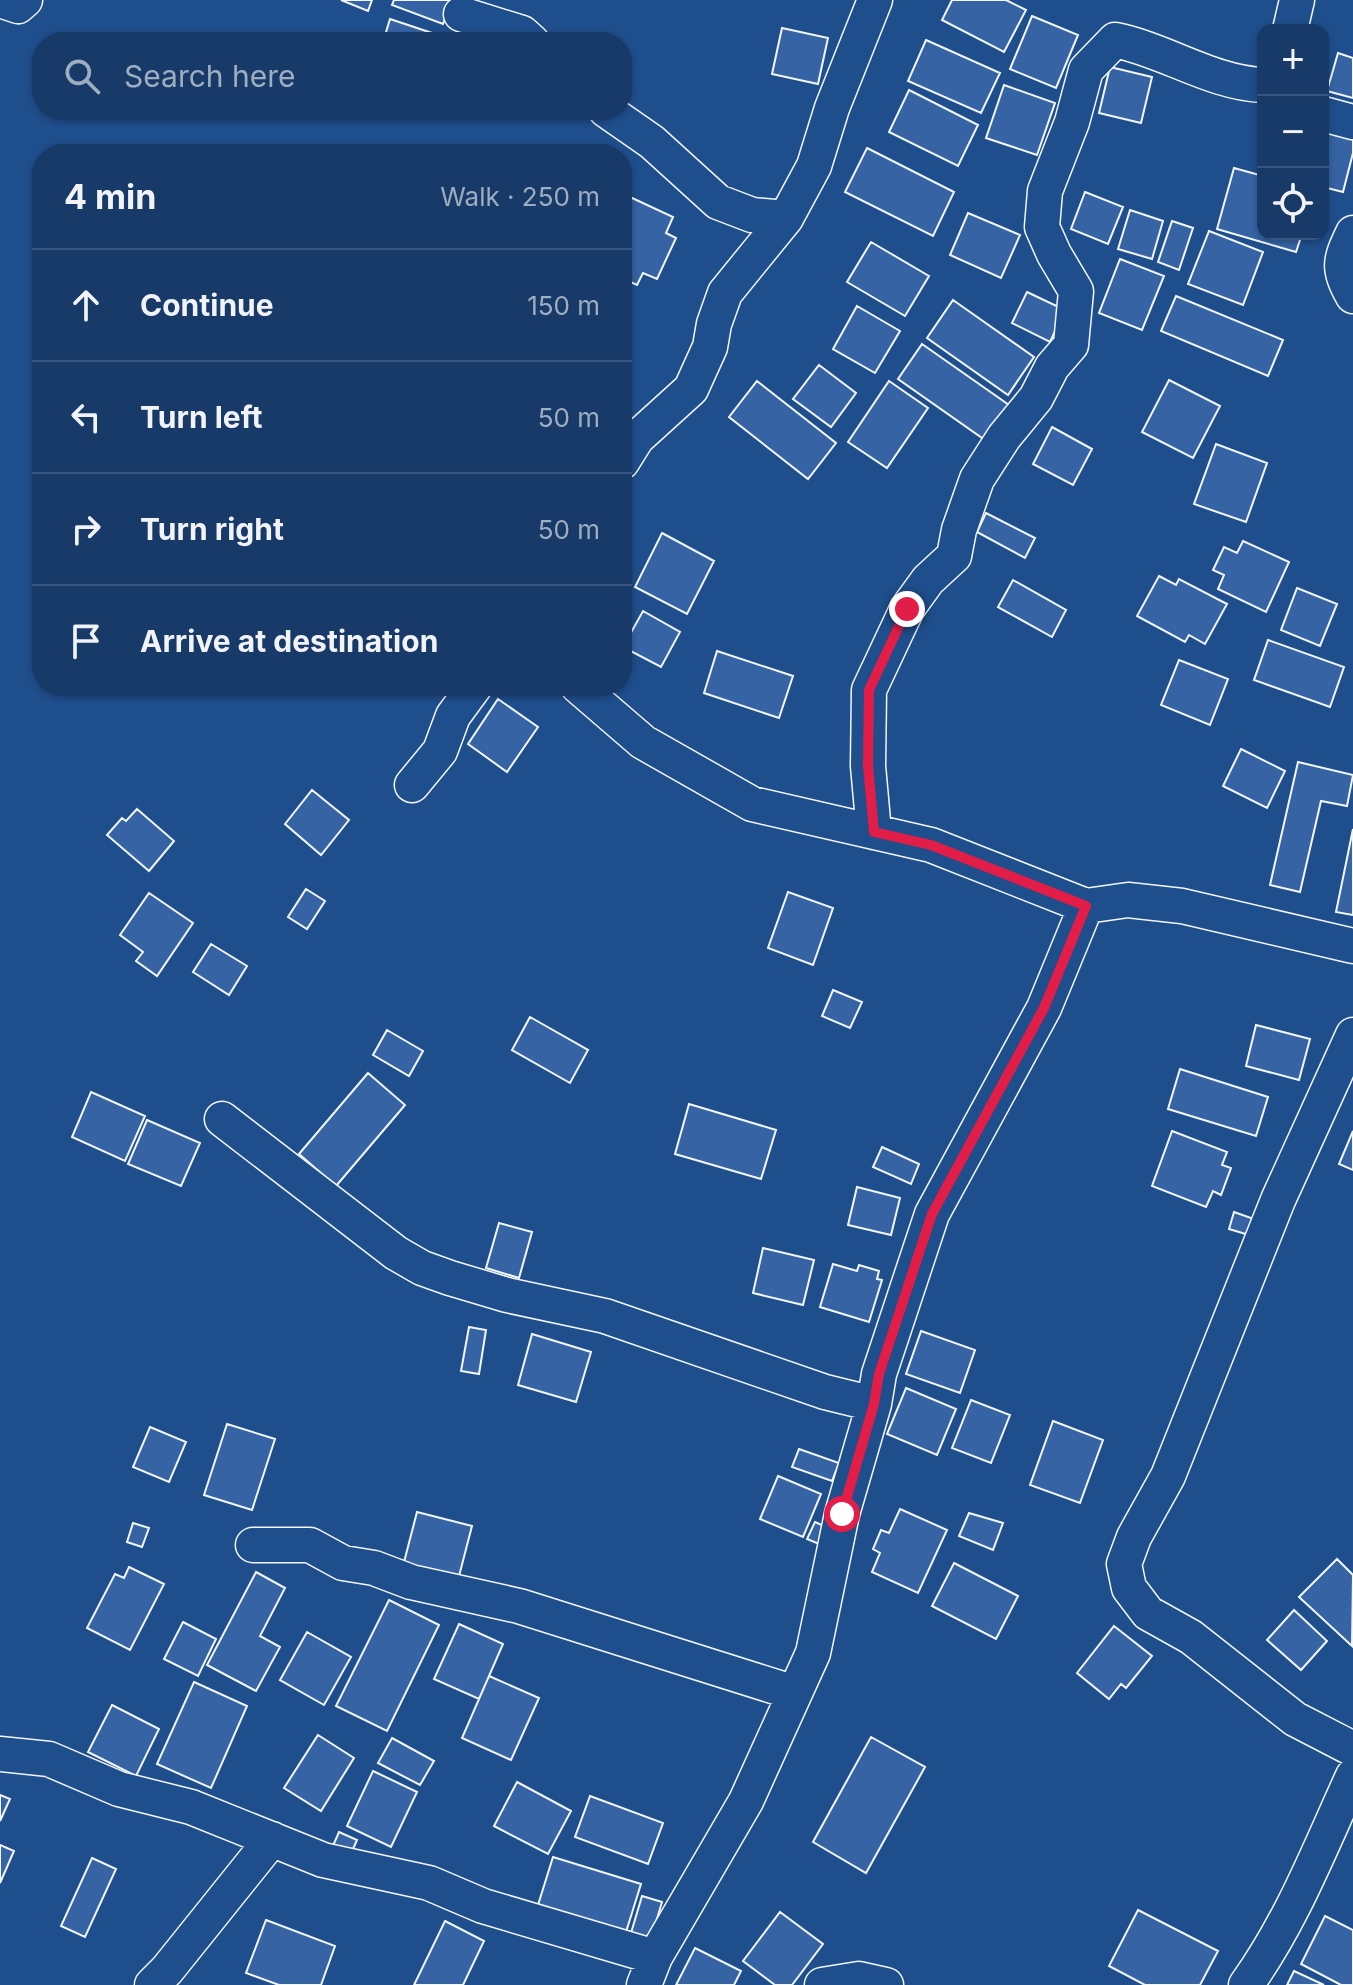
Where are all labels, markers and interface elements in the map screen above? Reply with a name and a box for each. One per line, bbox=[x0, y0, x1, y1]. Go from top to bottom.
map controls bbox=[1257, 24, 1329, 240]
button: + bbox=[1257, 24, 1329, 96]
search box bbox=[32, 32, 632, 120]
icon: search bbox=[60, 54, 104, 98]
text: Search here bbox=[124, 58, 296, 94]
button: − bbox=[1257, 96, 1329, 168]
button: locate bbox=[1257, 168, 1329, 240]
text: 4 min bbox=[64, 176, 156, 217]
text: Walk · 250 m bbox=[440, 181, 600, 212]
icon: ahead bbox=[64, 283, 108, 327]
text: Continue bbox=[140, 287, 274, 323]
text: 150 m bbox=[527, 290, 600, 321]
icon: left bbox=[64, 395, 108, 439]
text: Turn left bbox=[140, 399, 262, 435]
text: 50 m bbox=[538, 402, 600, 433]
icon: right bbox=[64, 507, 108, 551]
text: Turn right bbox=[140, 511, 284, 547]
text: 50 m bbox=[538, 514, 600, 545]
route end bbox=[889, 591, 925, 627]
icon: arrive bbox=[64, 619, 108, 663]
text: Arrive at destination bbox=[140, 623, 438, 659]
route start bbox=[824, 1496, 860, 1532]

